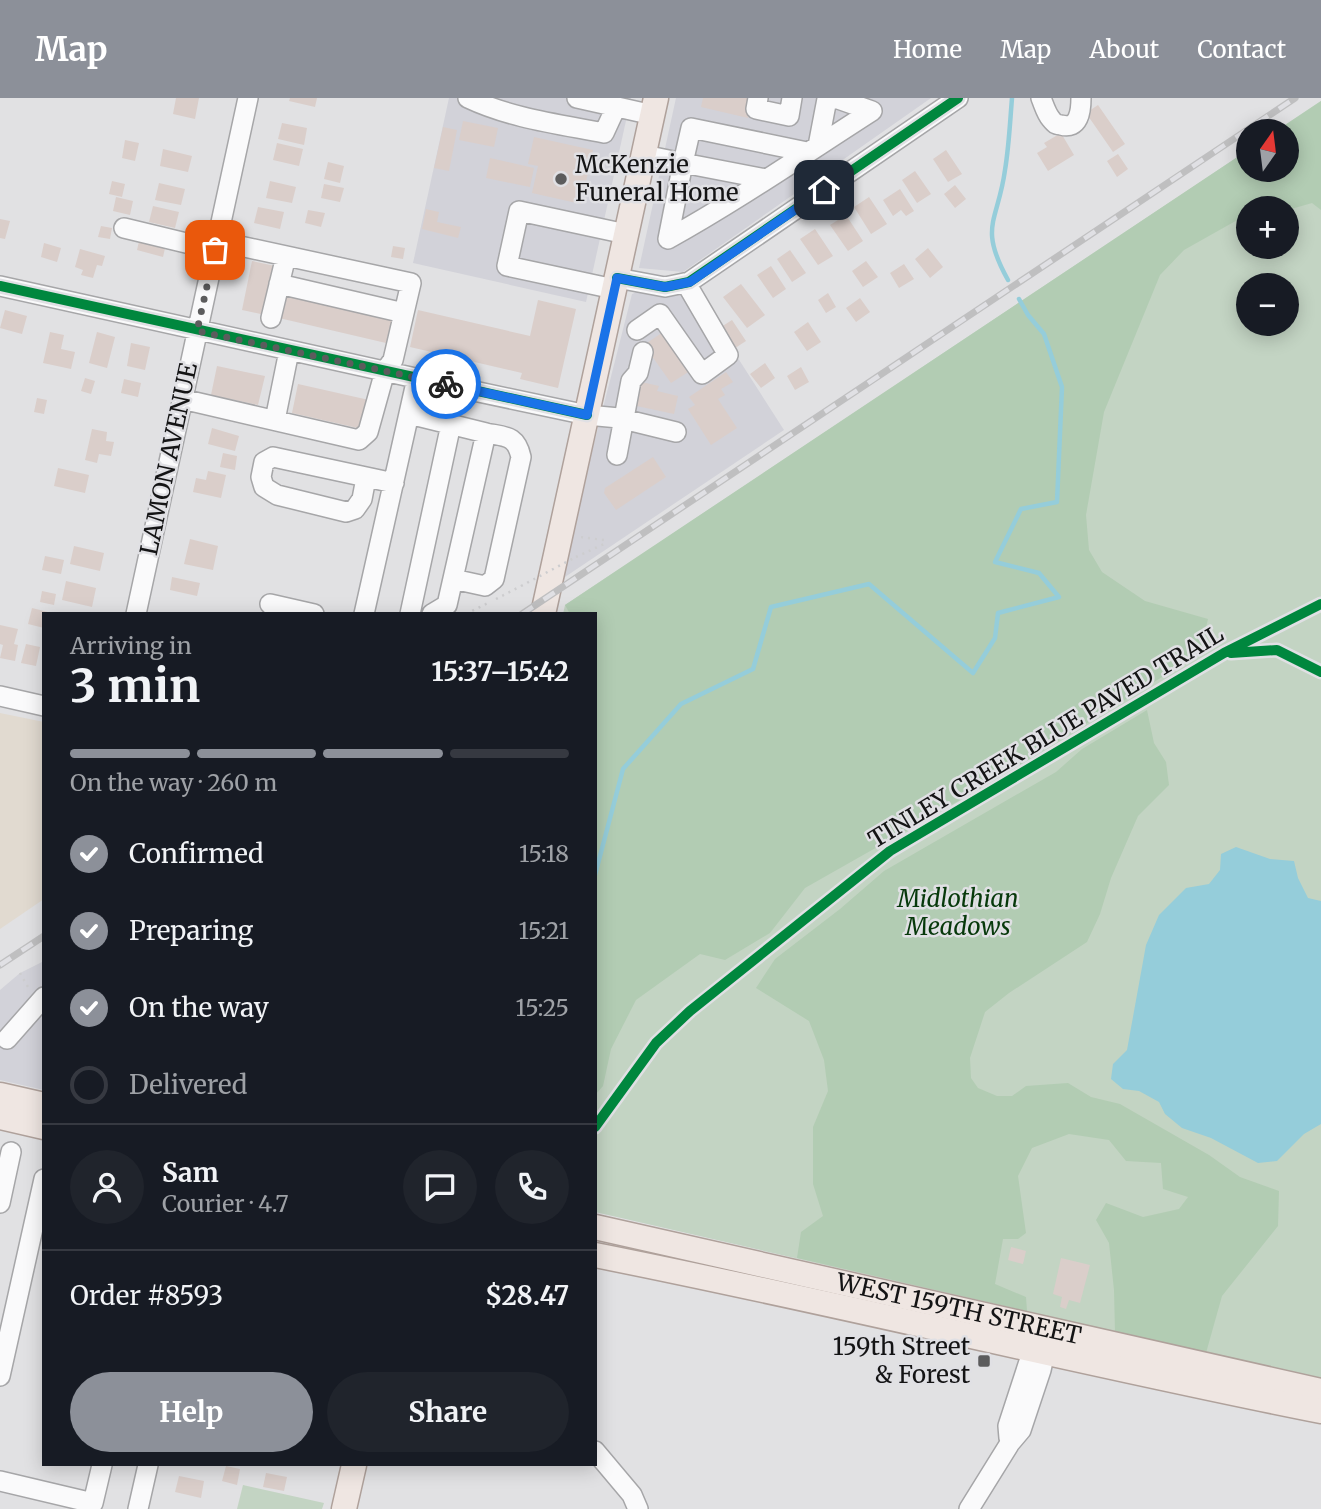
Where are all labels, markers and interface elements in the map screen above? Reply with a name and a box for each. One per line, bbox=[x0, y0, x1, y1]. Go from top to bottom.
text: Map bbox=[35, 29, 108, 70]
text: Home bbox=[893, 34, 962, 65]
text: Map bbox=[1000, 34, 1051, 65]
text: About bbox=[1089, 34, 1159, 65]
text: Contact bbox=[1197, 34, 1286, 65]
north arrow bbox=[1236, 119, 1298, 182]
map controls bbox=[1236, 119, 1299, 336]
place label: McKenzie Funeral Home bbox=[575, 149, 739, 208]
pin bbox=[794, 160, 854, 220]
marker: McKenzie Funeral Home bbox=[553, 171, 569, 187]
icon: home bbox=[805, 171, 843, 209]
button: + bbox=[1236, 196, 1299, 259]
pin bbox=[185, 220, 245, 280]
icon: bag bbox=[196, 231, 234, 269]
button: − bbox=[1236, 273, 1299, 336]
courier bbox=[411, 349, 481, 419]
street label: LAMON AVENUE bbox=[133, 359, 204, 558]
icon: bike bbox=[427, 365, 465, 403]
street label: TINLEY CREEK BLUE PAVED TRAIL bbox=[863, 618, 1229, 855]
text: Arriving in bbox=[70, 631, 192, 660]
text: 15:37–15:42 bbox=[432, 655, 569, 688]
text: 3 min bbox=[70, 657, 200, 715]
text: On the way · 260 m bbox=[70, 768, 277, 797]
icon: check bbox=[70, 835, 108, 873]
text: Confirmed bbox=[129, 837, 264, 870]
text: 15:18 bbox=[519, 839, 569, 868]
park label: Midlothian Meadows bbox=[896, 883, 1019, 942]
icon: check bbox=[70, 912, 108, 950]
text: Preparing bbox=[129, 914, 253, 947]
text: 15:21 bbox=[518, 916, 569, 945]
icon: check bbox=[70, 989, 108, 1027]
text: On the way bbox=[129, 991, 269, 1024]
text: 15:25 bbox=[516, 993, 569, 1022]
text: Delivered bbox=[129, 1068, 248, 1101]
button: person bbox=[70, 1150, 144, 1224]
button: chat bbox=[403, 1150, 477, 1224]
button: phone bbox=[495, 1150, 569, 1224]
text: Sam bbox=[162, 1156, 219, 1189]
text: Courier · 4.7 bbox=[162, 1189, 289, 1218]
street label: WEST 159TH STREET bbox=[832, 1266, 1085, 1351]
text: Order #8593 bbox=[70, 1279, 223, 1312]
text: $28.47 bbox=[485, 1279, 569, 1312]
place label: 159th Street & Forest bbox=[833, 1331, 971, 1390]
marker: 159th Street & Forest bbox=[976, 1353, 992, 1369]
button: Help bbox=[70, 1372, 313, 1452]
button: Share bbox=[327, 1372, 569, 1452]

